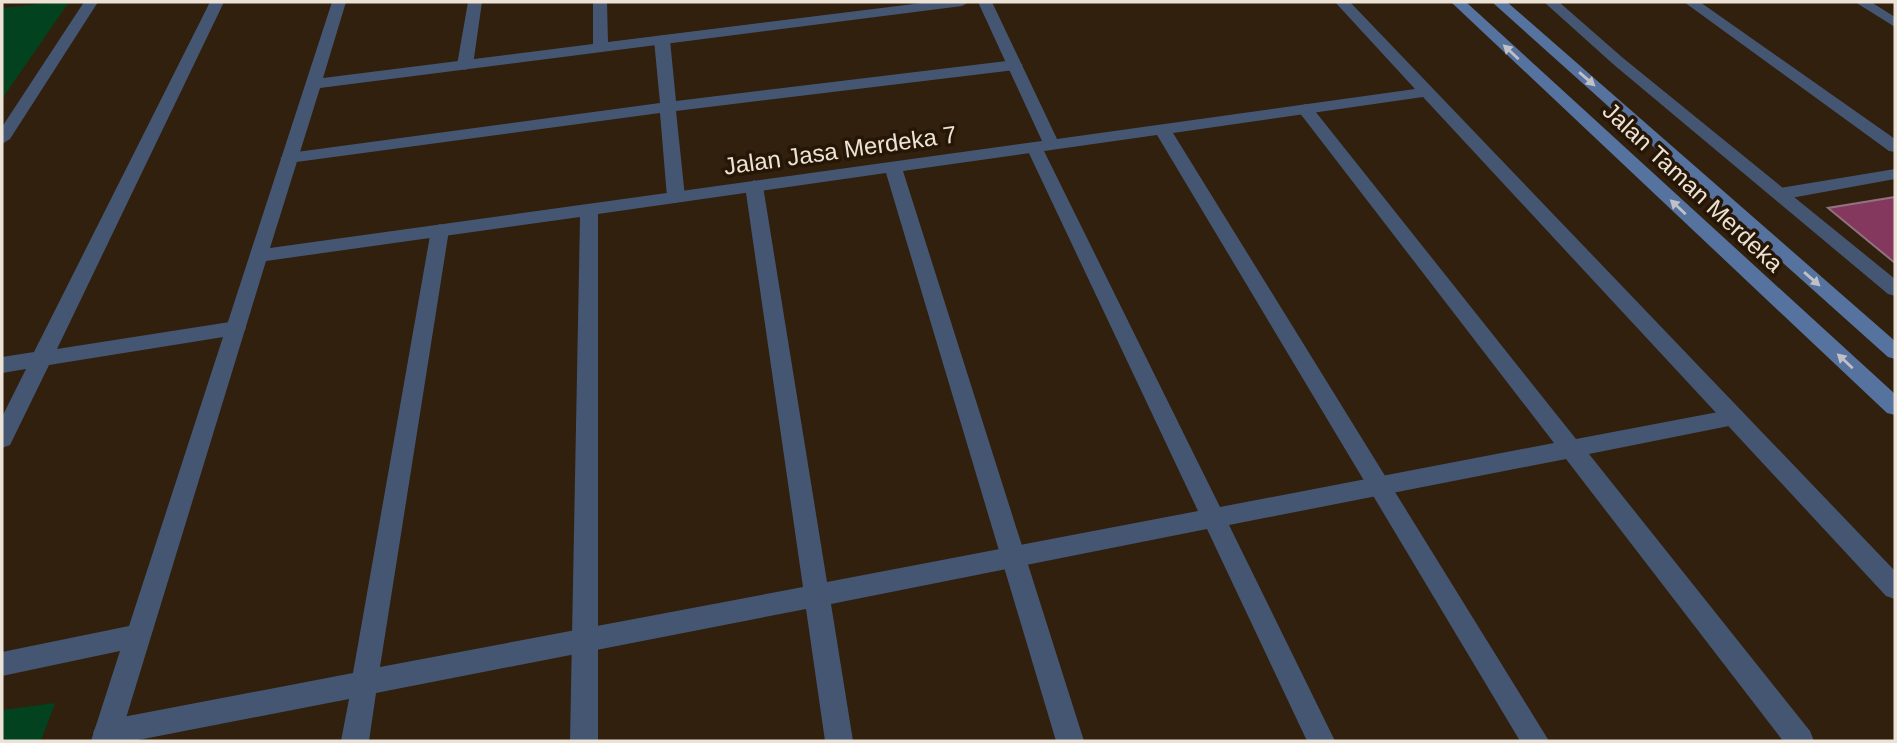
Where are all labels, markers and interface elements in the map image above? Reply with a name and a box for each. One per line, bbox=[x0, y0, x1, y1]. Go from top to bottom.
one-way arrow bbox=[1503, 44, 1520, 60]
one-way arrow bbox=[1578, 71, 1595, 87]
street label: Jalan Taman Merdeka bbox=[1598, 97, 1789, 278]
street label: Jalan Jasa Merdeka 7 bbox=[722, 120, 958, 180]
one-way arrow bbox=[1670, 199, 1687, 215]
one-way arrow bbox=[1804, 271, 1821, 286]
one-way arrow bbox=[1837, 354, 1854, 370]

